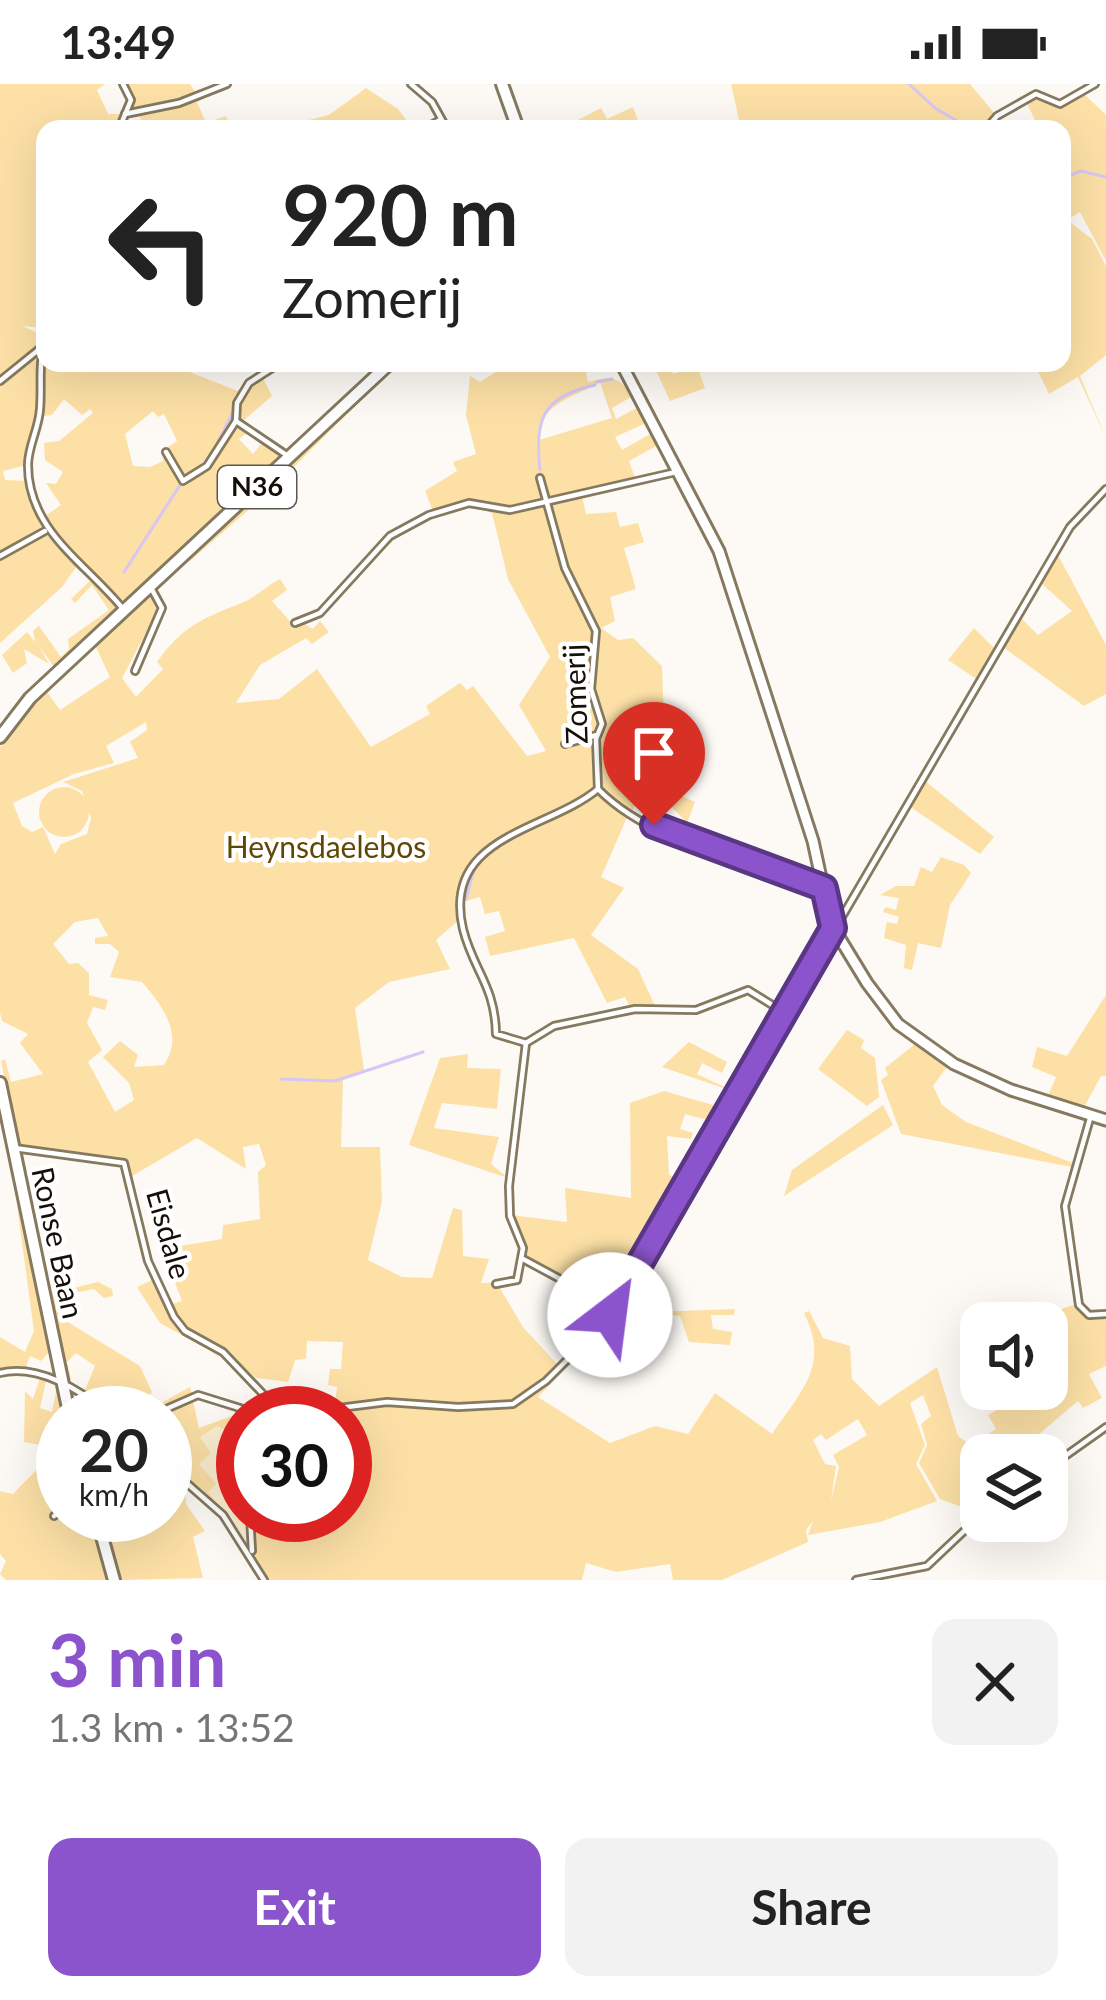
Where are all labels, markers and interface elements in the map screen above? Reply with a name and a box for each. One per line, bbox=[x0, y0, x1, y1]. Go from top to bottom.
text: 13:49 bbox=[60, 15, 176, 69]
text: 920 m bbox=[282, 163, 519, 264]
icon: left bbox=[84, 168, 240, 324]
text: Zomerij bbox=[282, 265, 462, 330]
road number: N36 bbox=[218, 466, 296, 508]
street label: Zomerij bbox=[554, 643, 594, 745]
pin bbox=[603, 702, 705, 825]
icon: arrive bbox=[621, 720, 687, 786]
park label: Heynsdaelebos bbox=[226, 828, 426, 864]
street label: Ronse Baan bbox=[25, 1164, 93, 1322]
street label: Eisdale bbox=[140, 1184, 200, 1283]
position arrow bbox=[547, 1252, 673, 1378]
map controls bbox=[960, 1302, 1068, 1542]
button: sound bbox=[960, 1302, 1068, 1410]
speed limit sign: 30 bbox=[216, 1386, 372, 1542]
text: 20 bbox=[79, 1413, 149, 1485]
button: layers bbox=[960, 1434, 1068, 1542]
text: km/h bbox=[79, 1476, 149, 1512]
text: 3 min bbox=[48, 1616, 226, 1702]
button: close bbox=[932, 1619, 1058, 1745]
text: 1.3 km · 13:52 bbox=[48, 1704, 295, 1750]
button: Exit bbox=[48, 1838, 541, 1976]
button: Share bbox=[565, 1838, 1058, 1976]

